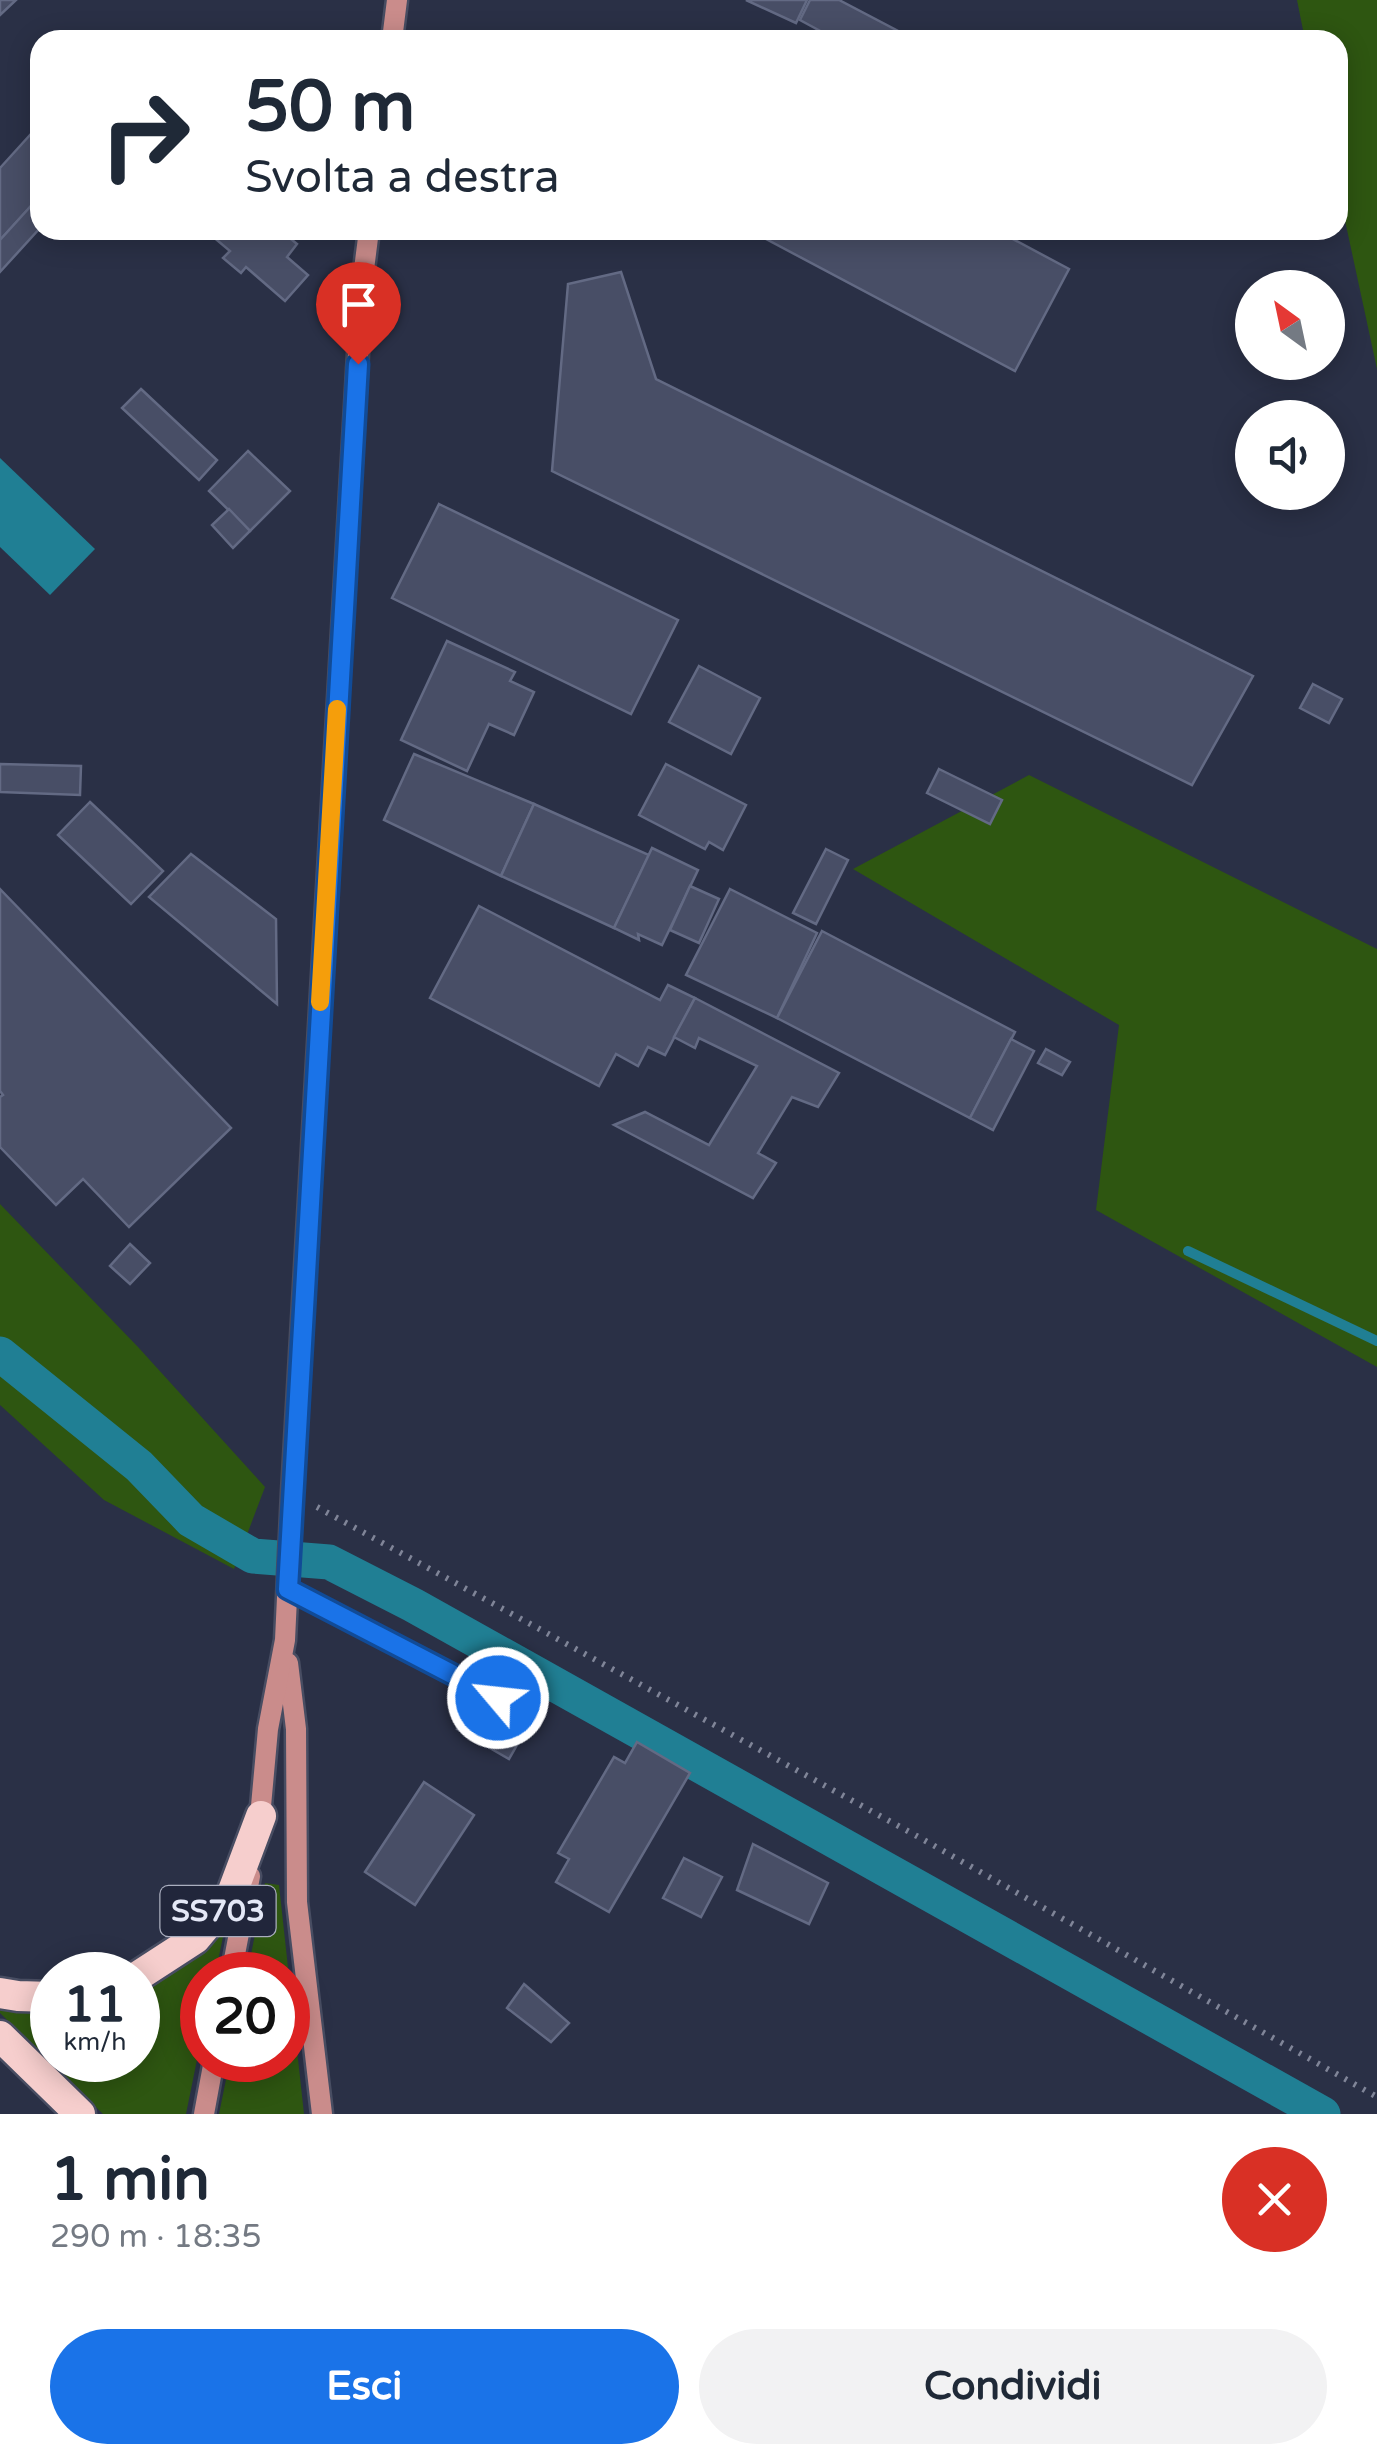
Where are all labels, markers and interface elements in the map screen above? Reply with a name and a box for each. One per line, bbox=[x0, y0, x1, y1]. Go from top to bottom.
text: 50 m bbox=[245, 66, 415, 150]
icon: right bbox=[80, 70, 210, 200]
text: Svolta a destra bbox=[245, 151, 560, 205]
pin bbox=[316, 262, 401, 365]
north arrow bbox=[1235, 270, 1345, 380]
map controls bbox=[1235, 270, 1345, 510]
icon: arrive bbox=[331, 277, 386, 332]
button: sound bbox=[1235, 400, 1345, 510]
position arrow bbox=[446, 1646, 550, 1750]
road number: SS703 bbox=[160, 1886, 276, 1936]
speed limit sign: 20 bbox=[180, 1952, 310, 2082]
text: 11 bbox=[64, 1975, 126, 2035]
text: km/h bbox=[64, 2027, 126, 2057]
text: 1 min bbox=[50, 2144, 210, 2216]
button: close bbox=[1222, 2147, 1327, 2252]
text: 290 m · 18:35 bbox=[50, 2218, 262, 2256]
button: Esci bbox=[50, 2329, 679, 2444]
button: Condividi bbox=[699, 2329, 1327, 2444]

